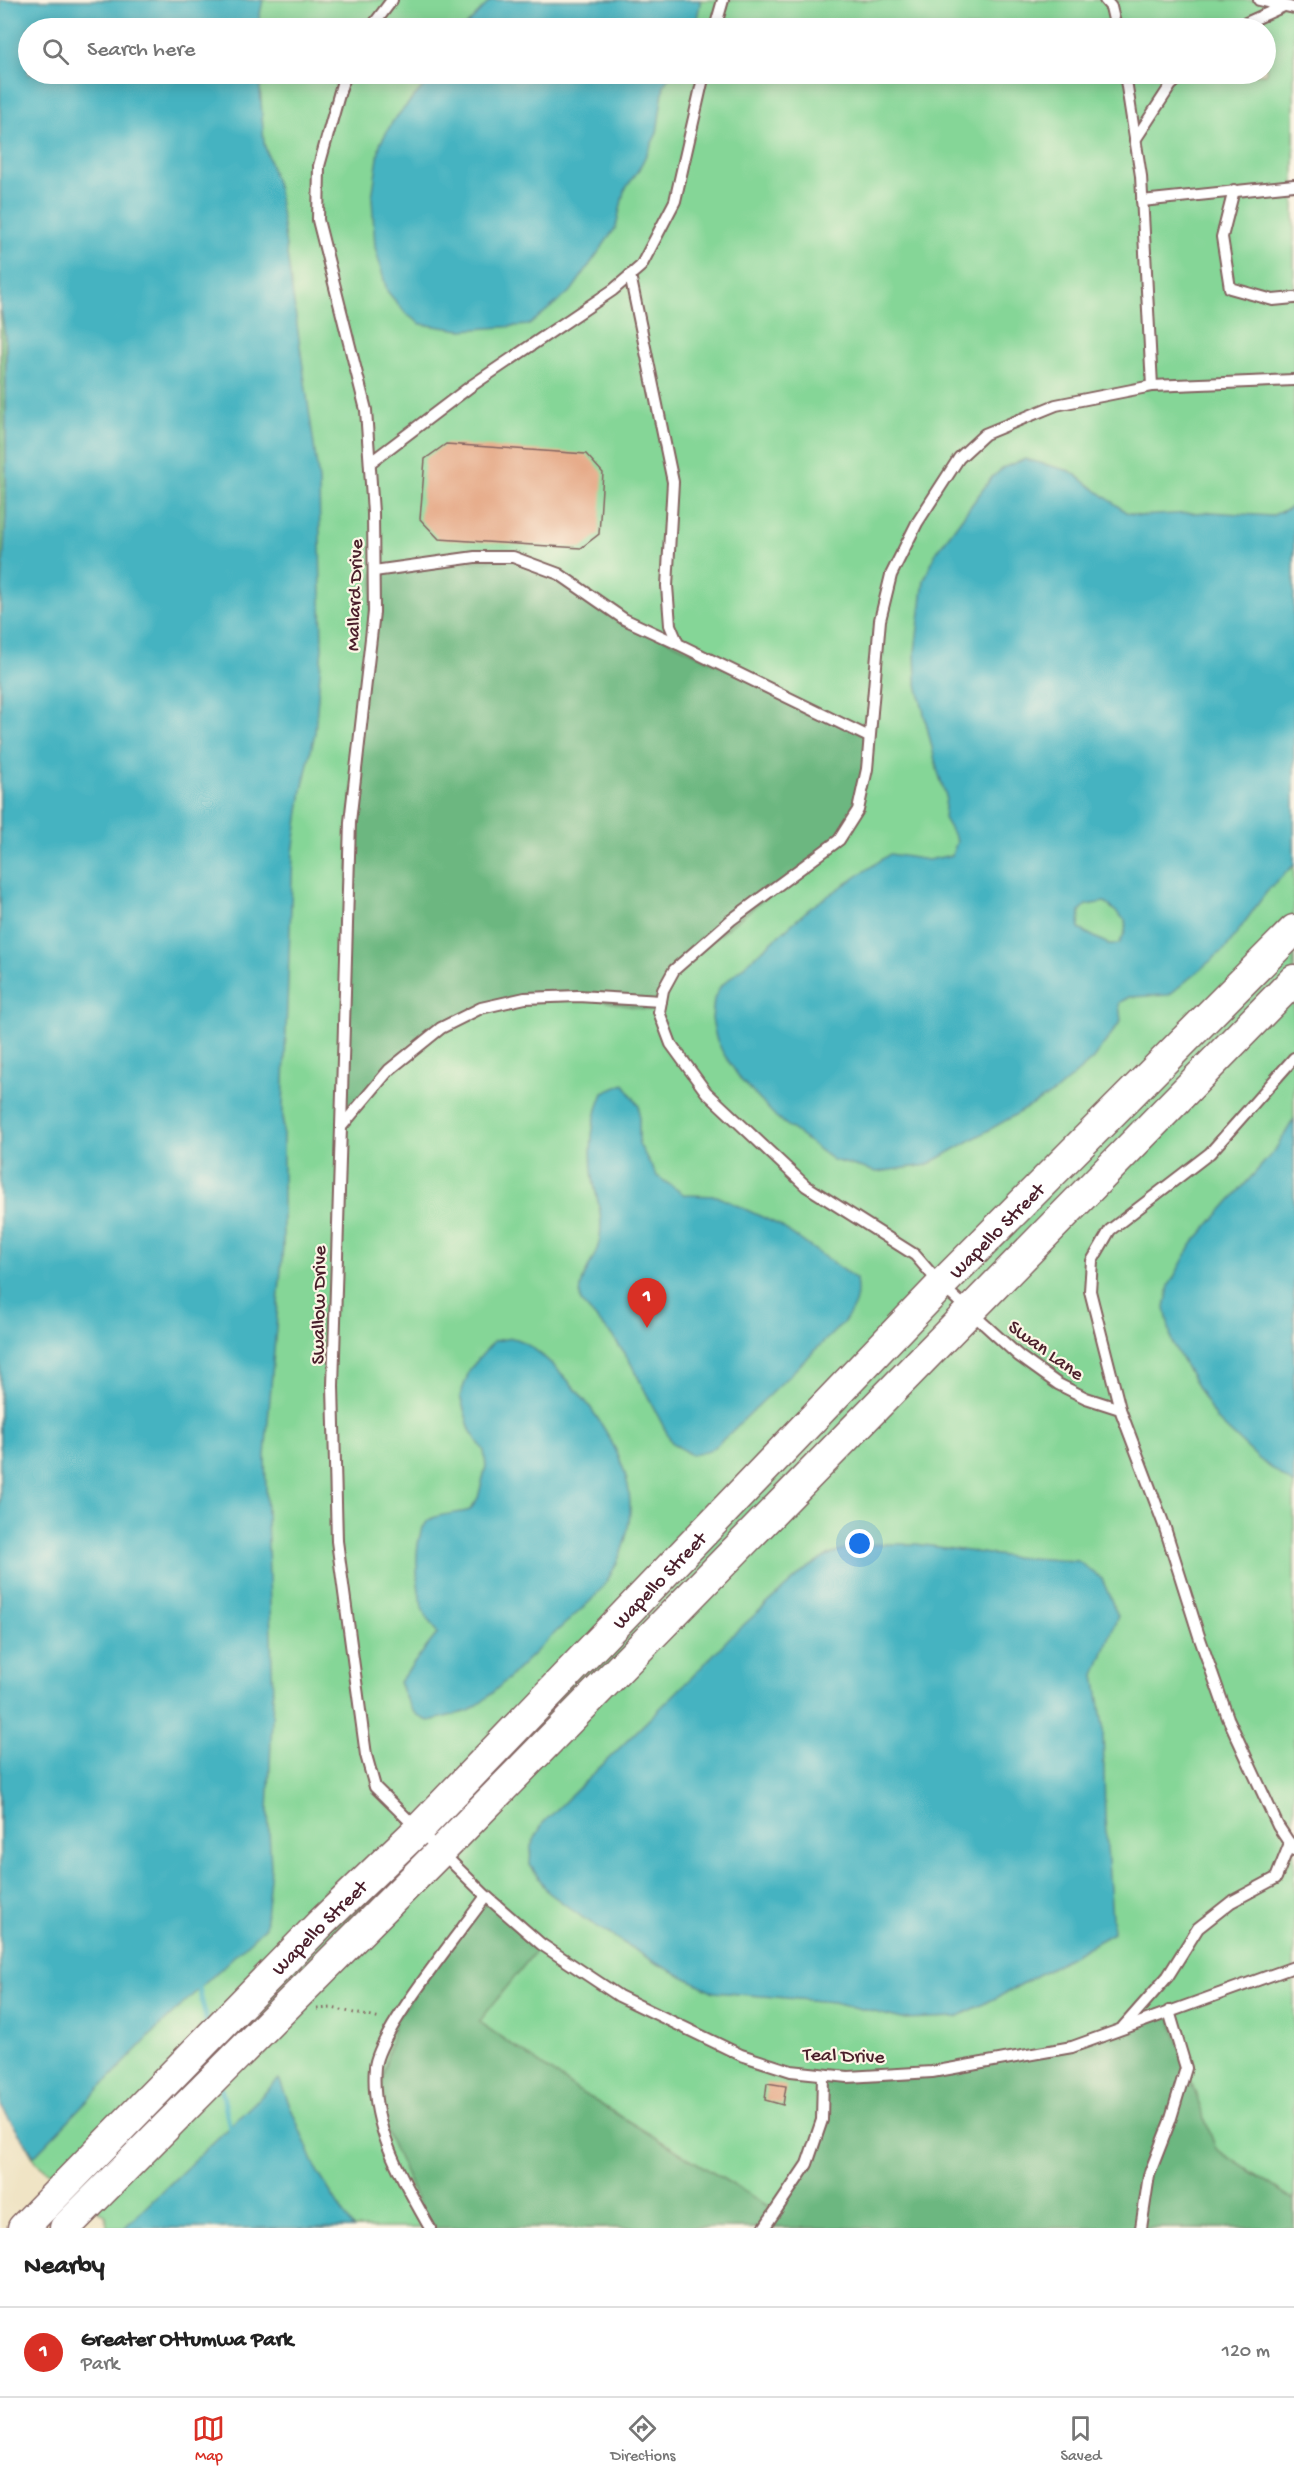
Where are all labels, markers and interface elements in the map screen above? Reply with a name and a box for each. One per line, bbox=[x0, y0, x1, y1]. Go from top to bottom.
search box bbox=[18, 18, 1276, 84]
icon: search bbox=[39, 35, 72, 68]
text: Search here bbox=[87, 38, 195, 64]
street label: Mallard Drive bbox=[343, 538, 370, 652]
street label: Wapello Street bbox=[946, 1178, 1052, 1285]
street label: Swallow Drive bbox=[308, 1245, 333, 1365]
pin: 1 bbox=[628, 1278, 666, 1328]
street label: Swan Lane bbox=[1002, 1317, 1088, 1388]
street label: Wapello Street bbox=[609, 1527, 714, 1635]
your location bbox=[845, 1529, 874, 1558]
street label: Wapello Street bbox=[268, 1876, 375, 1982]
street label: Teal Drive bbox=[802, 2045, 886, 2070]
text: Nearby bbox=[24, 2252, 105, 2283]
text: Greater Ottumwa Park bbox=[81, 2328, 293, 2354]
text: 1 bbox=[39, 2341, 48, 2364]
text: 120 m bbox=[1222, 2341, 1270, 2364]
text: Park bbox=[81, 2354, 119, 2377]
tab: Map bbox=[192, 2412, 225, 2467]
tab: Directions bbox=[610, 2412, 676, 2467]
tab: Saved bbox=[1060, 2412, 1101, 2467]

